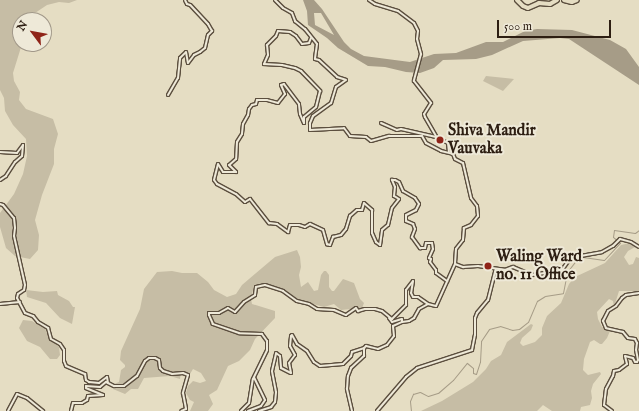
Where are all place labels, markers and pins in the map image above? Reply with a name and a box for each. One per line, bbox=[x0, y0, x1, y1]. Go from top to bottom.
place label: Shiva Mandir Vauvaka bbox=[448, 121, 536, 159]
marker: Shiva Mandir Vauvaka bbox=[435, 135, 445, 145]
place label: Waling Ward no. 11 Office bbox=[496, 247, 582, 285]
marker: Waling Ward no. 11 Office bbox=[483, 261, 493, 271]

